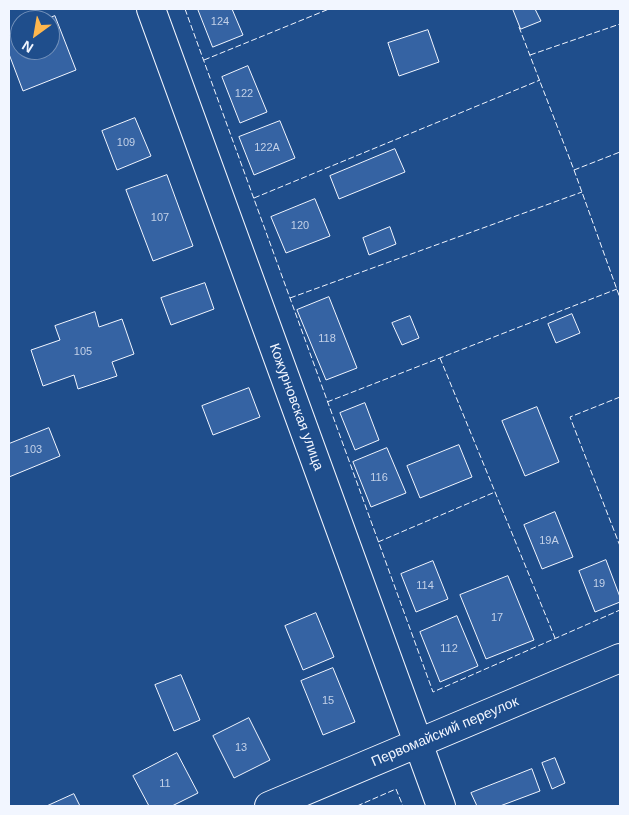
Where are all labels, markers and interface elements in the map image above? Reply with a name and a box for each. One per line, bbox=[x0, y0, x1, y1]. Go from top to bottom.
north arrow bbox=[10, 10, 60, 60]
house number: 124 bbox=[211, 15, 229, 29]
text: N bbox=[19, 37, 36, 56]
house number: 122 bbox=[235, 87, 253, 101]
house number: 109 bbox=[117, 136, 135, 150]
house number: 122А bbox=[254, 141, 280, 155]
house number: 107 bbox=[151, 211, 169, 225]
house number: 120 bbox=[291, 219, 309, 233]
house number: 118 bbox=[318, 332, 336, 346]
street label: Кожурновская улица bbox=[265, 341, 327, 473]
house number: 105 bbox=[74, 345, 92, 359]
house number: 103 bbox=[24, 443, 42, 457]
house number: 116 bbox=[370, 471, 388, 485]
house number: 19А bbox=[539, 534, 559, 548]
house number: 19 bbox=[593, 577, 605, 591]
house number: 114 bbox=[416, 579, 434, 593]
house number: 17 bbox=[491, 611, 503, 625]
house number: 112 bbox=[440, 642, 458, 656]
street label: Первомайский переулок bbox=[369, 693, 521, 771]
house number: 15 bbox=[322, 694, 334, 708]
house number: 13 bbox=[235, 741, 247, 755]
house number: 11 bbox=[159, 777, 171, 791]

